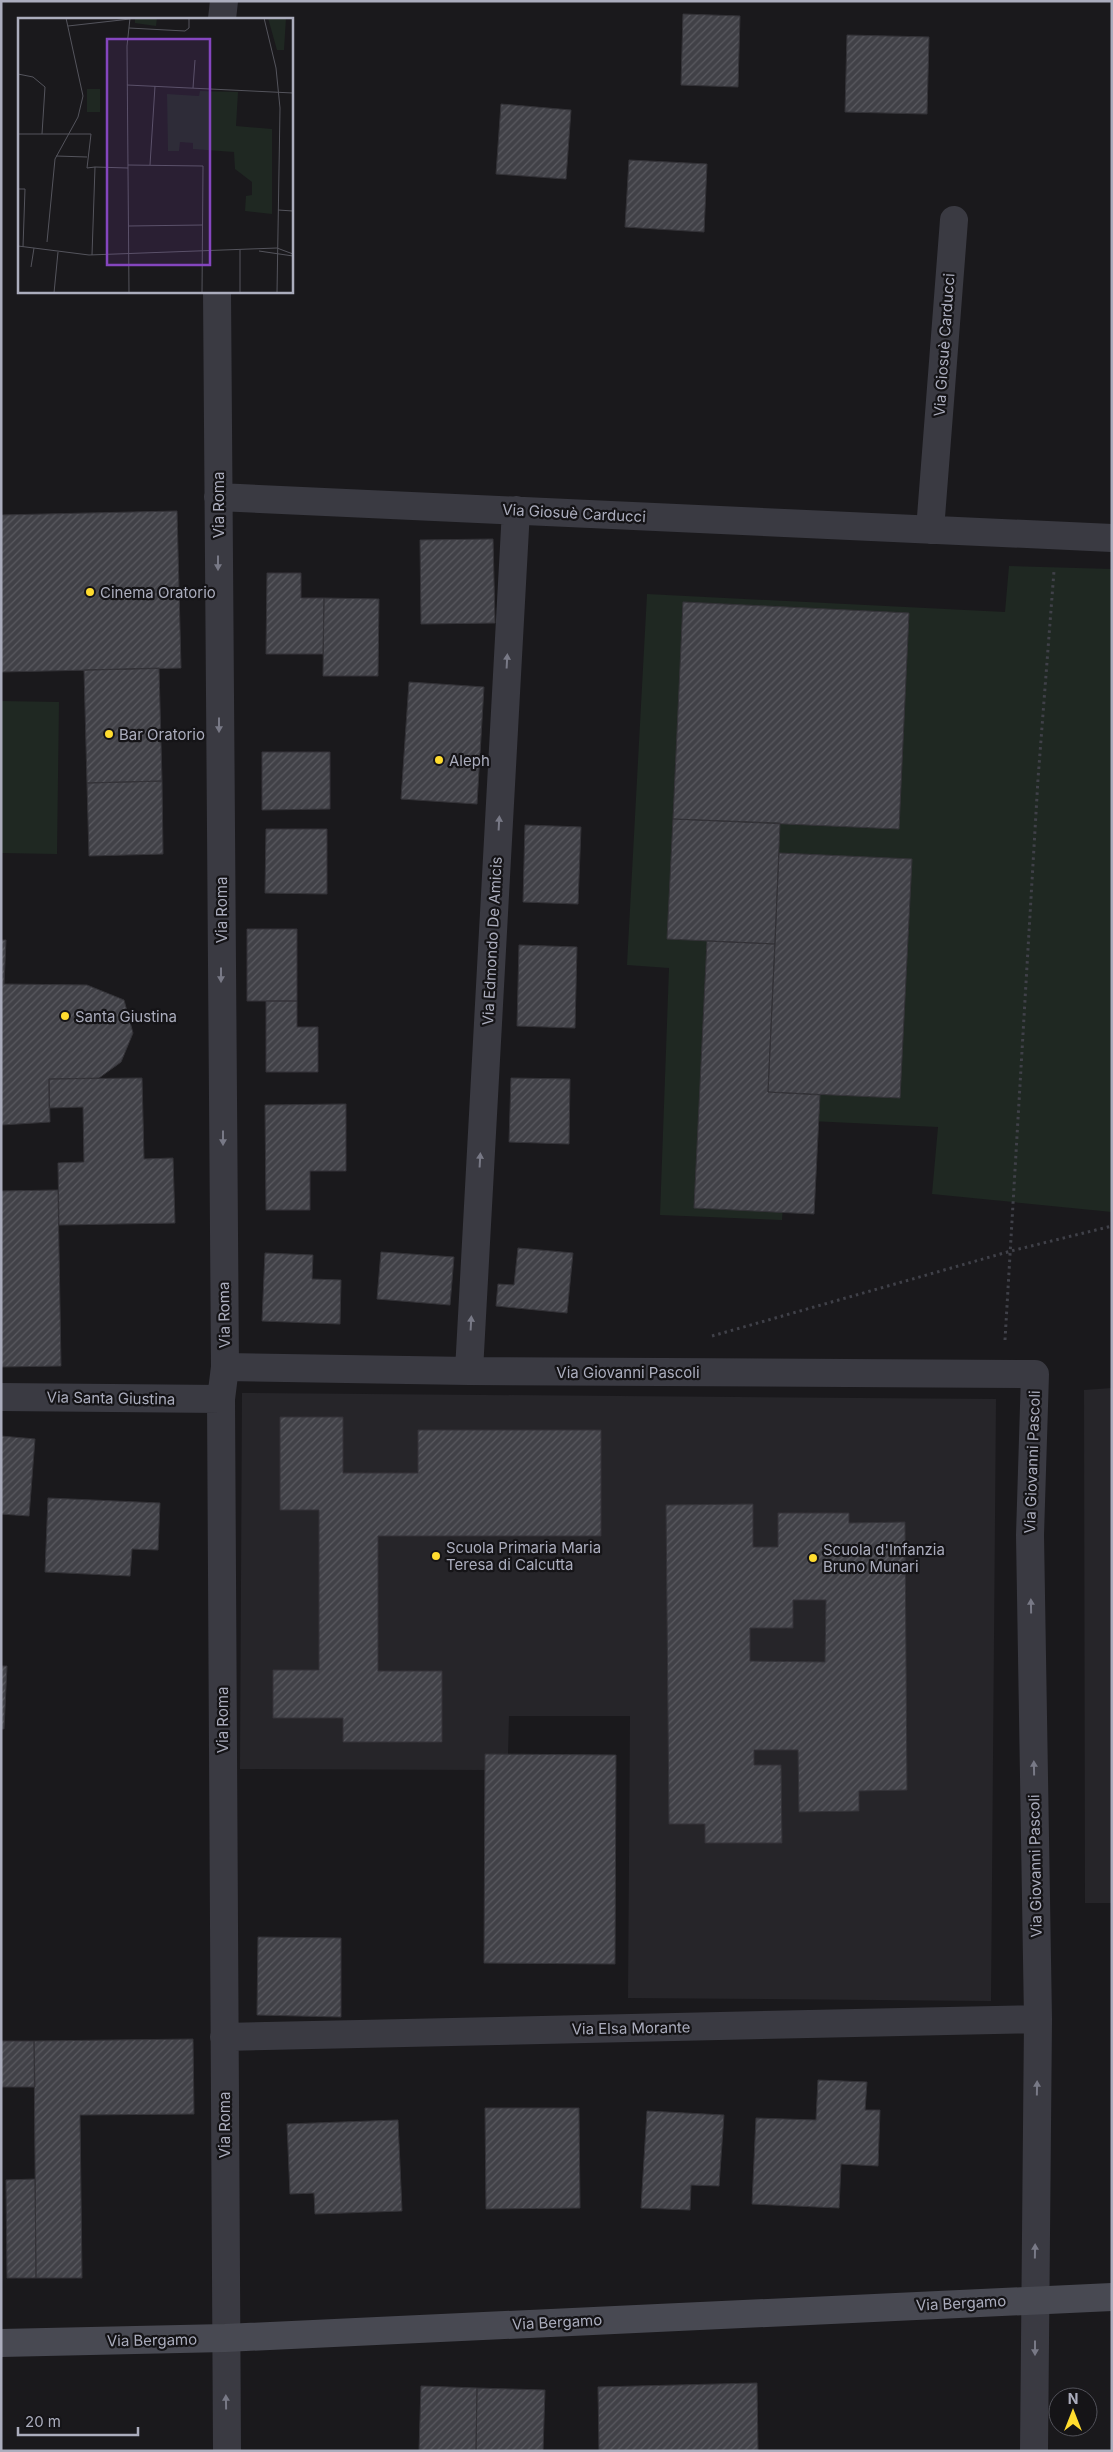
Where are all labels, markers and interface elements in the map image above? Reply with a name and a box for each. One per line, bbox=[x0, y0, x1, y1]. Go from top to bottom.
inset map bbox=[18, 18, 292, 292]
street label: Via Giosuè Carducci bbox=[930, 273, 958, 417]
street label: Via Roma bbox=[209, 472, 228, 538]
street label: Via Giosuè Carducci bbox=[502, 500, 646, 526]
one-way arrow bbox=[214, 555, 222, 571]
place label: Cinema Oratorio bbox=[100, 583, 216, 602]
marker: Cinema Oratorio bbox=[84, 586, 96, 598]
one-way arrow bbox=[504, 653, 512, 669]
one-way arrow bbox=[216, 718, 224, 734]
place label: Bar Oratorio bbox=[119, 725, 205, 744]
marker: Bar Oratorio bbox=[103, 728, 115, 740]
place label: Aleph bbox=[449, 751, 490, 770]
marker: Aleph bbox=[433, 754, 445, 766]
one-way arrow bbox=[495, 815, 503, 831]
street label: Via Edmondo De Amicis bbox=[478, 856, 506, 1026]
street label: Via Roma bbox=[212, 877, 231, 943]
one-way arrow bbox=[218, 967, 226, 983]
place label: Santa Giustina bbox=[75, 1007, 177, 1026]
marker: Santa Giustina bbox=[59, 1010, 71, 1022]
one-way arrow bbox=[219, 1130, 227, 1146]
one-way arrow bbox=[477, 1152, 485, 1168]
street label: Via Roma bbox=[214, 1282, 234, 1348]
one-way arrow bbox=[468, 1314, 476, 1330]
street label: Via Giovanni Pascoli bbox=[556, 1363, 700, 1382]
street label: Via Santa Giustina bbox=[47, 1387, 175, 1409]
street label: Via Giovanni Pascoli bbox=[1020, 1390, 1044, 1534]
place label: Scuola Primaria Maria Teresa di Calcutta bbox=[446, 1538, 601, 1574]
place label: Scuola d'Infanzia Bruno Munari bbox=[823, 1540, 945, 1576]
marker: Scuola Primaria Maria Teresa di Calcutta bbox=[430, 1550, 442, 1562]
marker: Scuola d'Infanzia Bruno Munari bbox=[807, 1552, 819, 1564]
one-way arrow bbox=[1027, 1598, 1035, 1614]
street label: Via Roma bbox=[213, 1687, 232, 1753]
one-way arrow bbox=[1029, 1760, 1037, 1776]
street label: Via Giovanni Pascoli bbox=[1024, 1794, 1046, 1938]
street label: Via Elsa Morante bbox=[571, 2017, 691, 2039]
one-way arrow bbox=[1033, 2080, 1041, 2096]
street label: Via Roma bbox=[215, 2092, 234, 2158]
one-way arrow bbox=[1031, 2243, 1039, 2259]
street label: Via Bergamo bbox=[915, 2291, 1007, 2315]
street label: Via Bergamo bbox=[511, 2310, 603, 2334]
street label: Via Bergamo bbox=[107, 2330, 197, 2350]
one-way arrow bbox=[1031, 2341, 1039, 2357]
north arrow bbox=[1048, 2387, 1098, 2437]
text: N bbox=[1068, 2390, 1078, 2407]
one-way arrow bbox=[222, 2394, 230, 2410]
scale bar bbox=[18, 2404, 138, 2436]
text: 20 m bbox=[25, 2412, 61, 2431]

